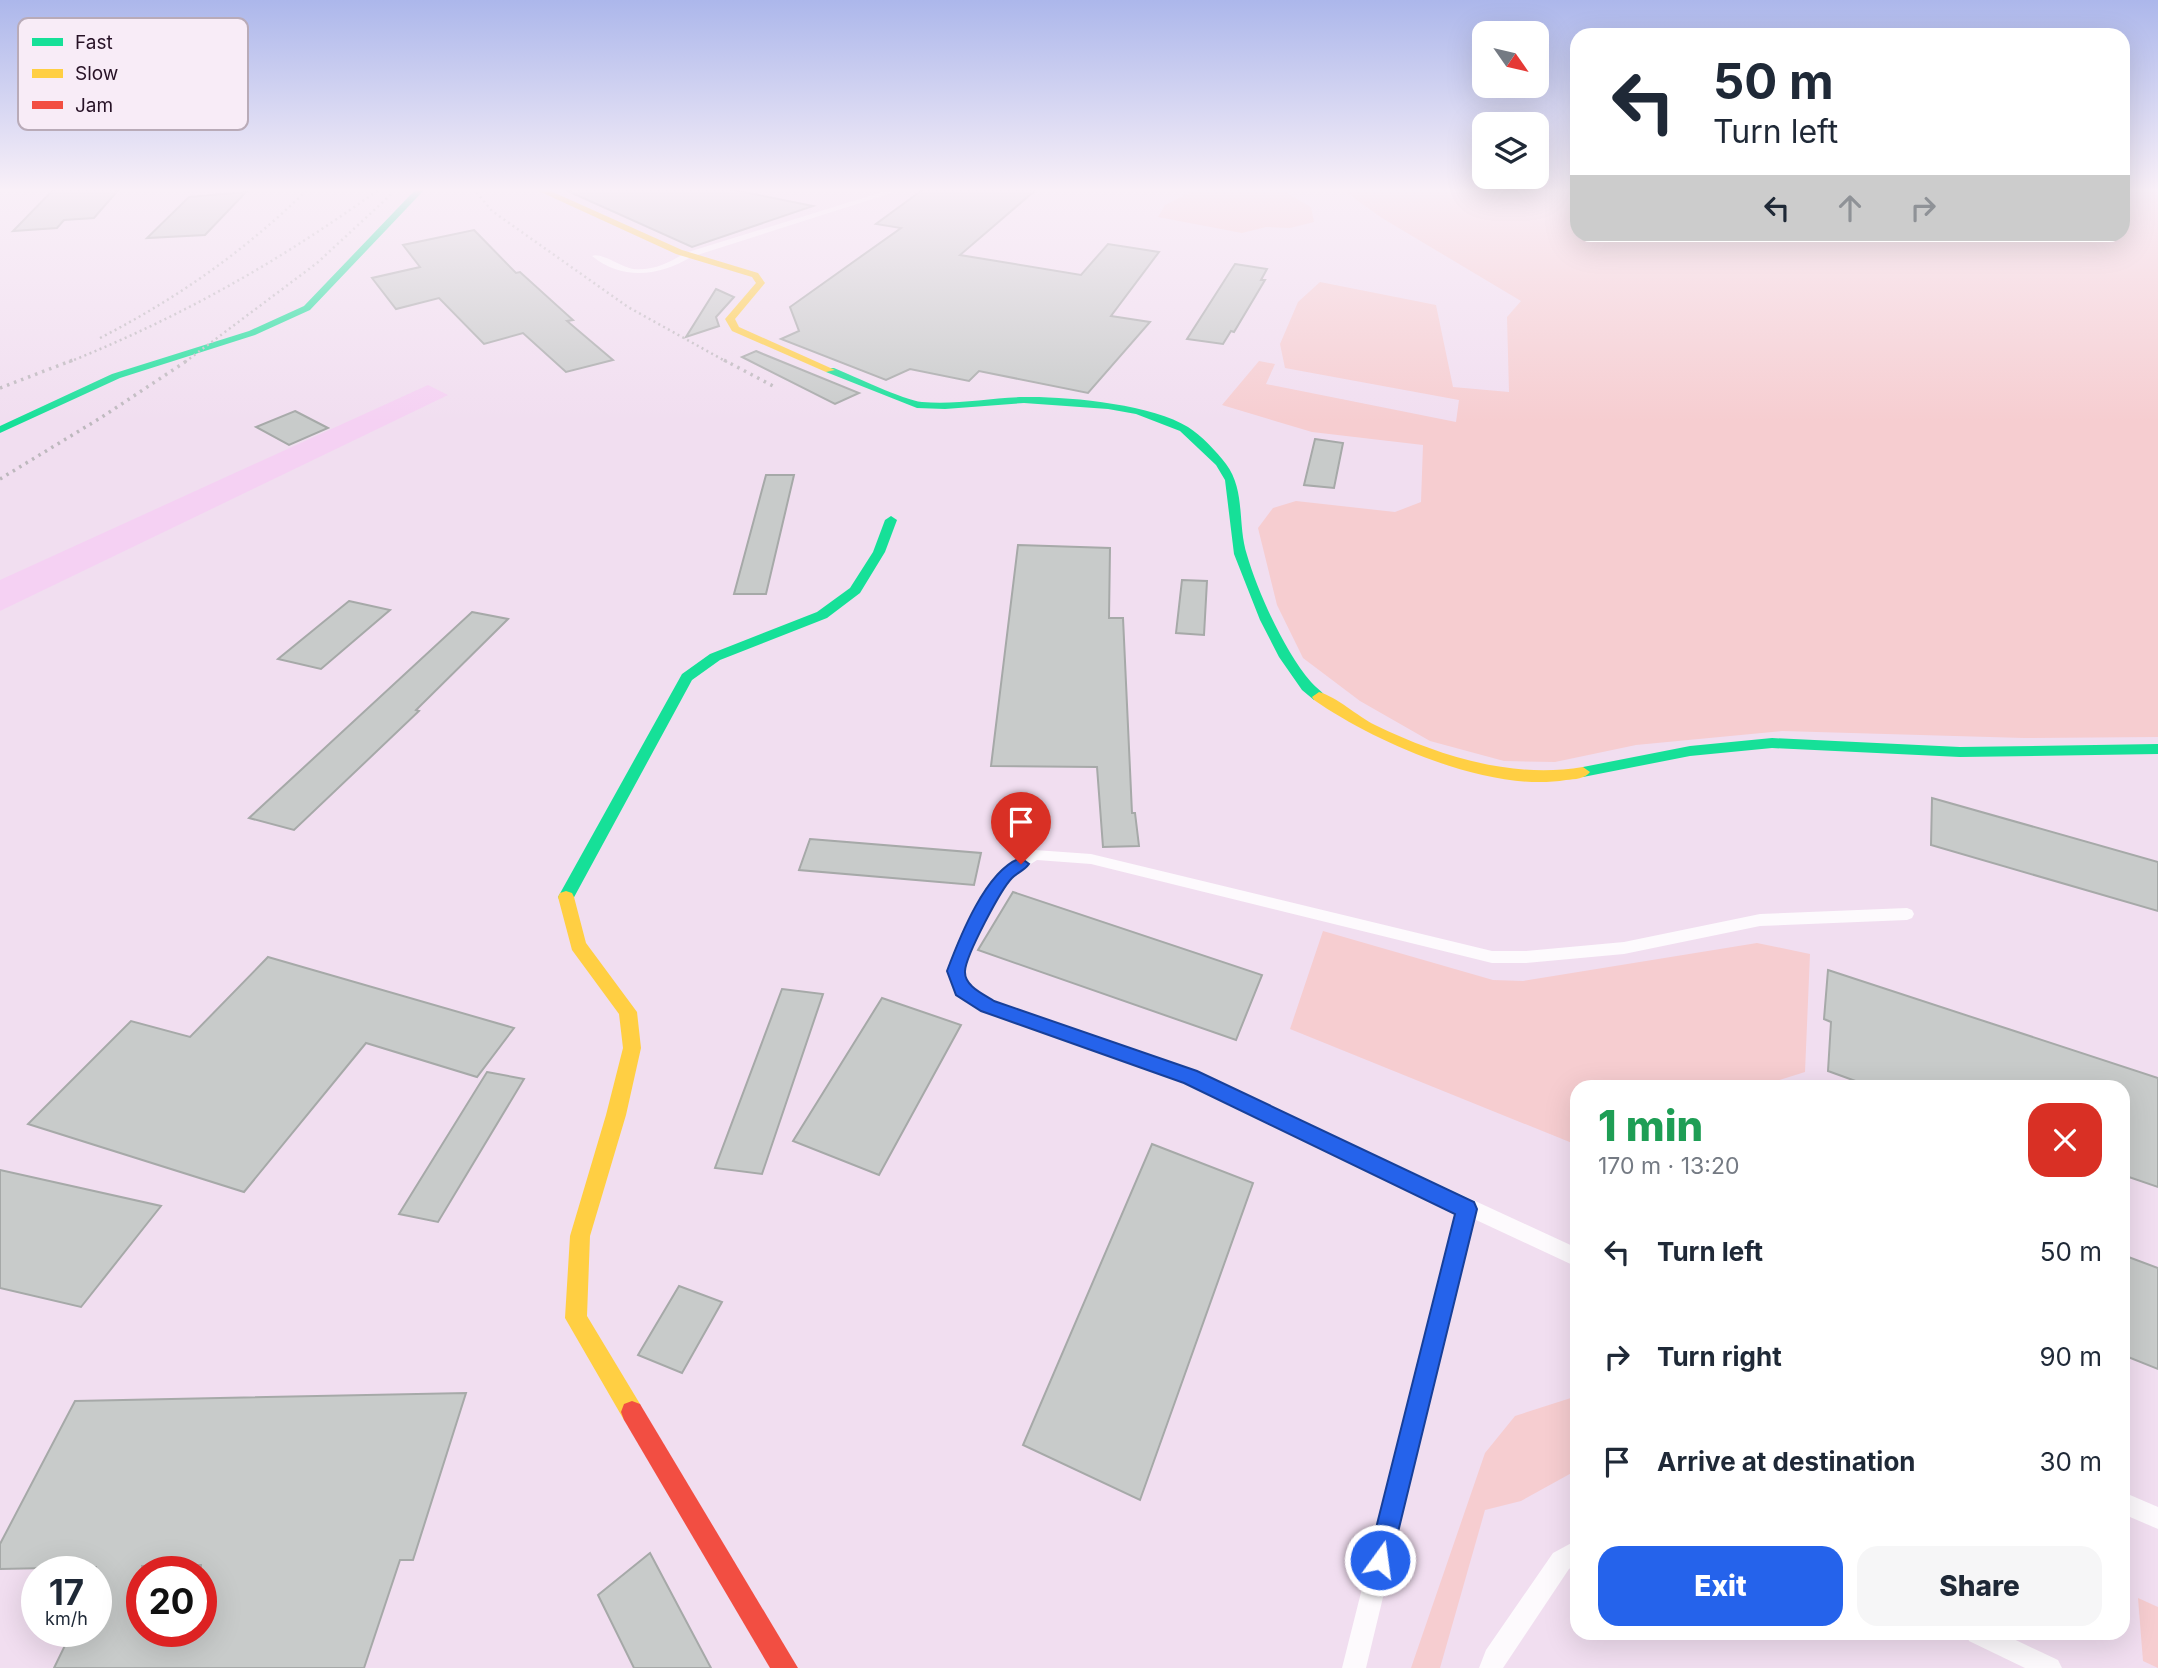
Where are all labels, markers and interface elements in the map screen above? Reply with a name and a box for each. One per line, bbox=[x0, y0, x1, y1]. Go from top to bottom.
legend bbox=[18, 18, 248, 130]
north arrow bbox=[1472, 21, 1549, 98]
map controls bbox=[1472, 21, 1549, 189]
text: Fast bbox=[75, 31, 113, 54]
text: 50 m bbox=[1713, 52, 1834, 111]
icon: left bbox=[1598, 56, 1689, 147]
text: Slow bbox=[75, 62, 118, 85]
text: Jam bbox=[75, 94, 113, 117]
button: layers bbox=[1472, 112, 1549, 189]
text: Turn left bbox=[1713, 112, 1838, 151]
icon: left bbox=[1758, 189, 1796, 227]
icon: ahead bbox=[1831, 189, 1869, 227]
icon: right bbox=[1904, 189, 1942, 227]
pin bbox=[991, 792, 1051, 864]
icon: arrive bbox=[1002, 803, 1040, 841]
text: 1 min bbox=[1598, 1100, 1703, 1151]
button: close bbox=[2028, 1103, 2102, 1177]
text: 170 m · 13:20 bbox=[1598, 1152, 1739, 1180]
icon: left bbox=[1598, 1233, 1636, 1271]
text: Turn left bbox=[1657, 1236, 1763, 1267]
text: 50 m bbox=[2040, 1236, 2102, 1267]
icon: right bbox=[1598, 1338, 1636, 1376]
text: Turn right bbox=[1657, 1341, 1782, 1372]
text: 90 m bbox=[2039, 1341, 2102, 1372]
icon: arrive bbox=[1598, 1443, 1636, 1481]
text: Arrive at destination bbox=[1657, 1446, 1916, 1477]
text: 30 m bbox=[2039, 1446, 2102, 1477]
position arrow bbox=[1343, 1523, 1417, 1597]
button: Exit bbox=[1598, 1546, 1843, 1626]
button: Share bbox=[1857, 1546, 2102, 1626]
speed limit sign: 20 bbox=[126, 1556, 217, 1647]
text: 17 bbox=[49, 1571, 84, 1613]
text: km/h bbox=[45, 1608, 88, 1629]

